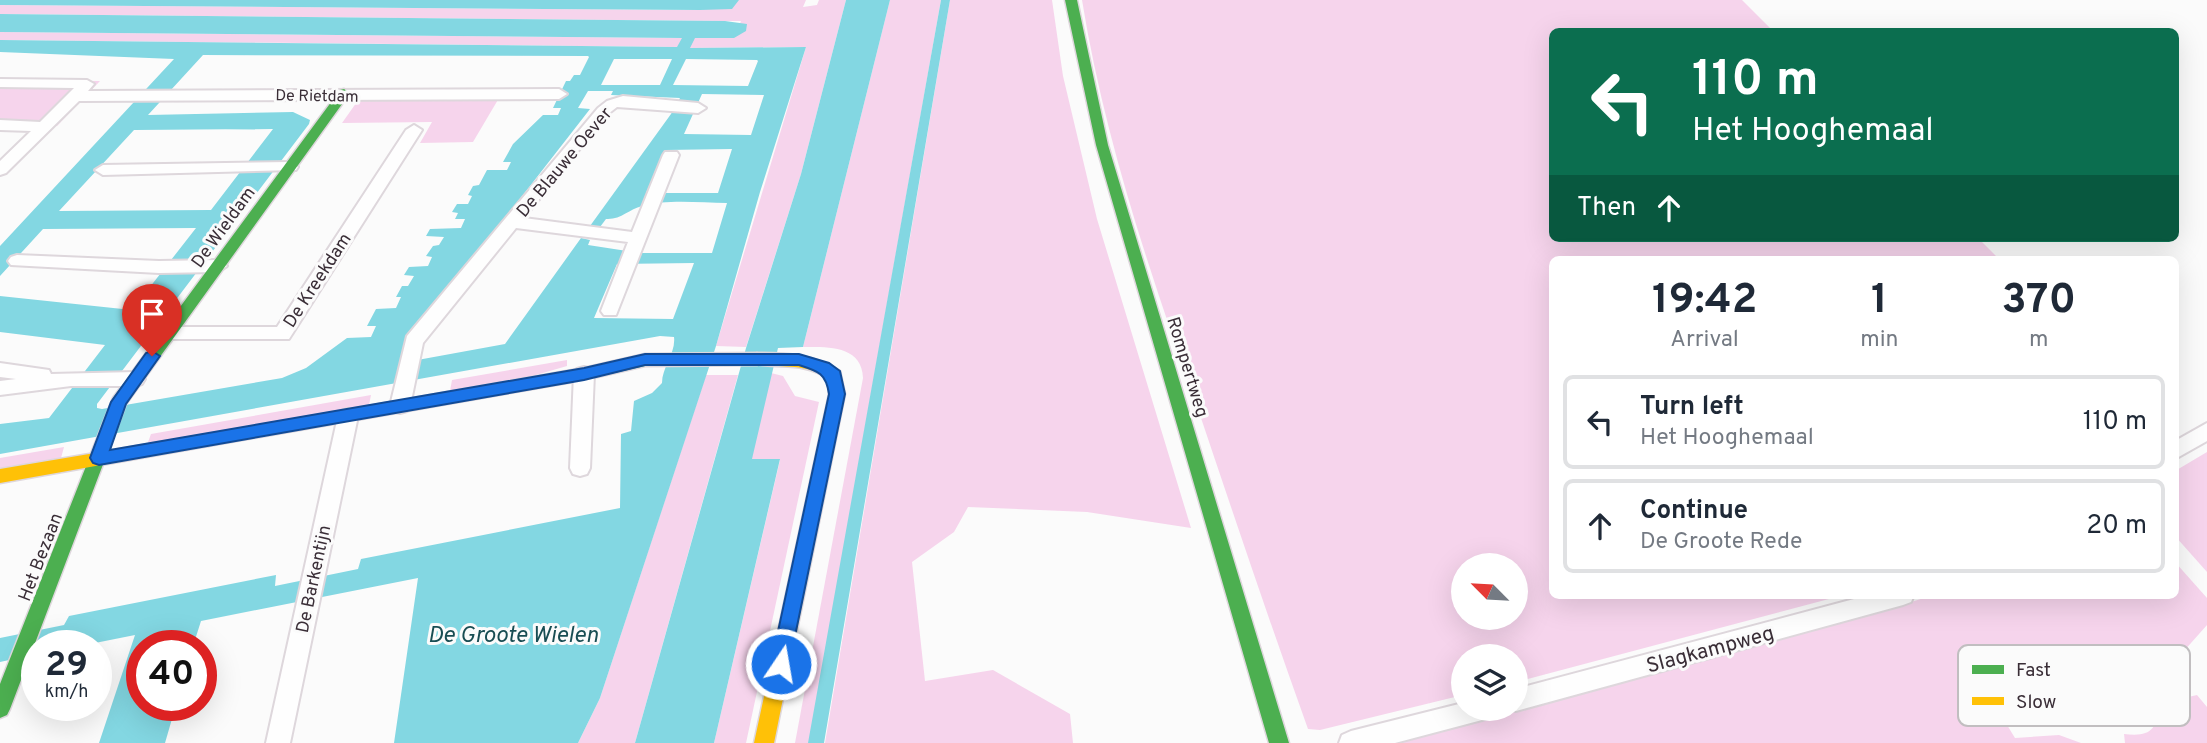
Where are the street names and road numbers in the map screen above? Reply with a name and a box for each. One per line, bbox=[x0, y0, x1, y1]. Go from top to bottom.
street label: De Rietdam bbox=[275, 86, 359, 108]
street label: De Blauwe Oever bbox=[512, 103, 618, 223]
street label: De Wieldam bbox=[187, 183, 261, 273]
street label: De Kreekdam bbox=[279, 229, 357, 332]
street label: Rompertweg bbox=[1160, 314, 1213, 420]
street label: Het Bezaan bbox=[14, 510, 69, 605]
street label: De Barkentijn bbox=[292, 523, 337, 635]
street label: Slagkampweg bbox=[1644, 620, 1777, 680]

